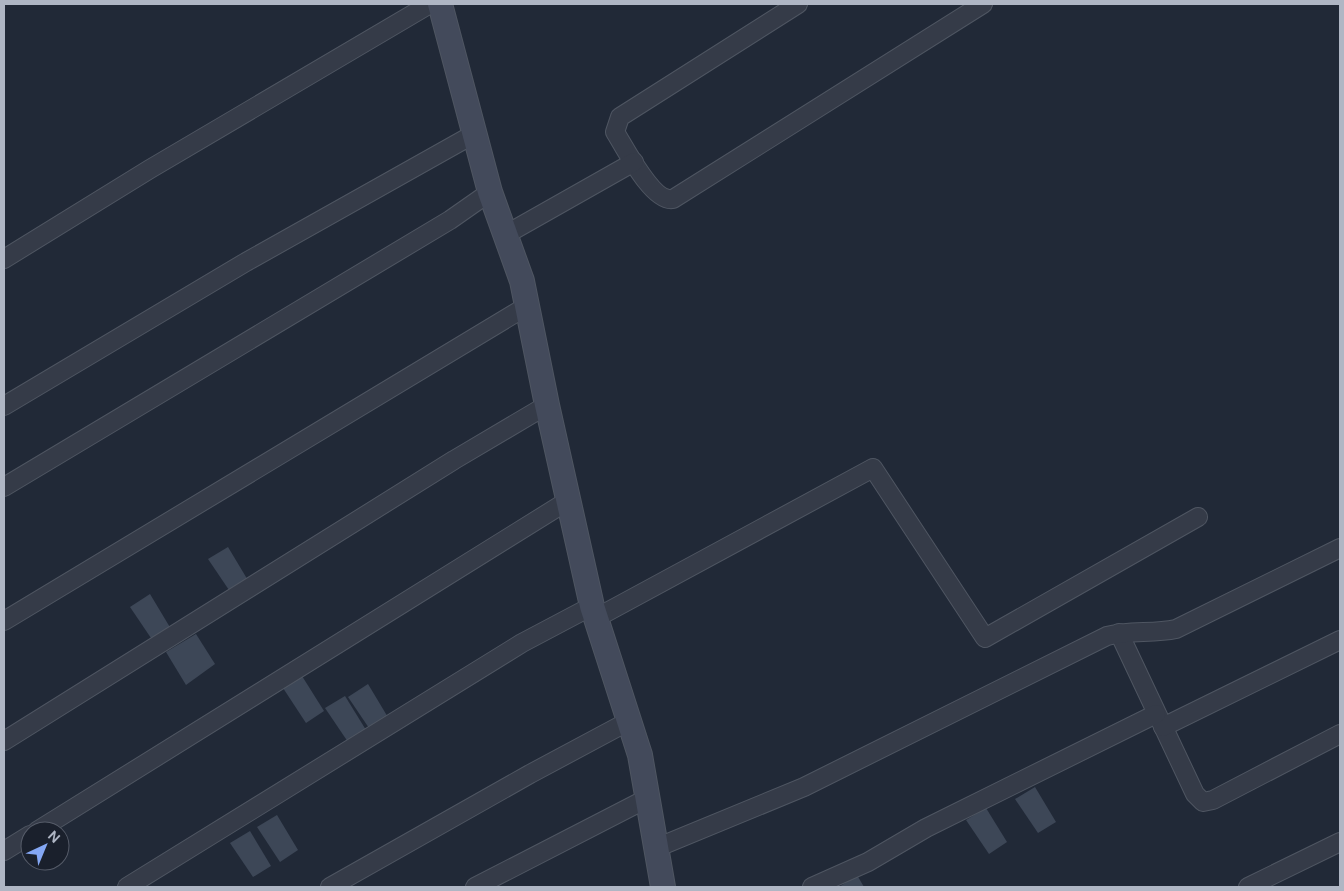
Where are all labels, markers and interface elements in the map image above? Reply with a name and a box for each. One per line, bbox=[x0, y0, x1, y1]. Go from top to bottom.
north arrow bbox=[20, 821, 70, 871]
text: N bbox=[44, 827, 64, 847]

